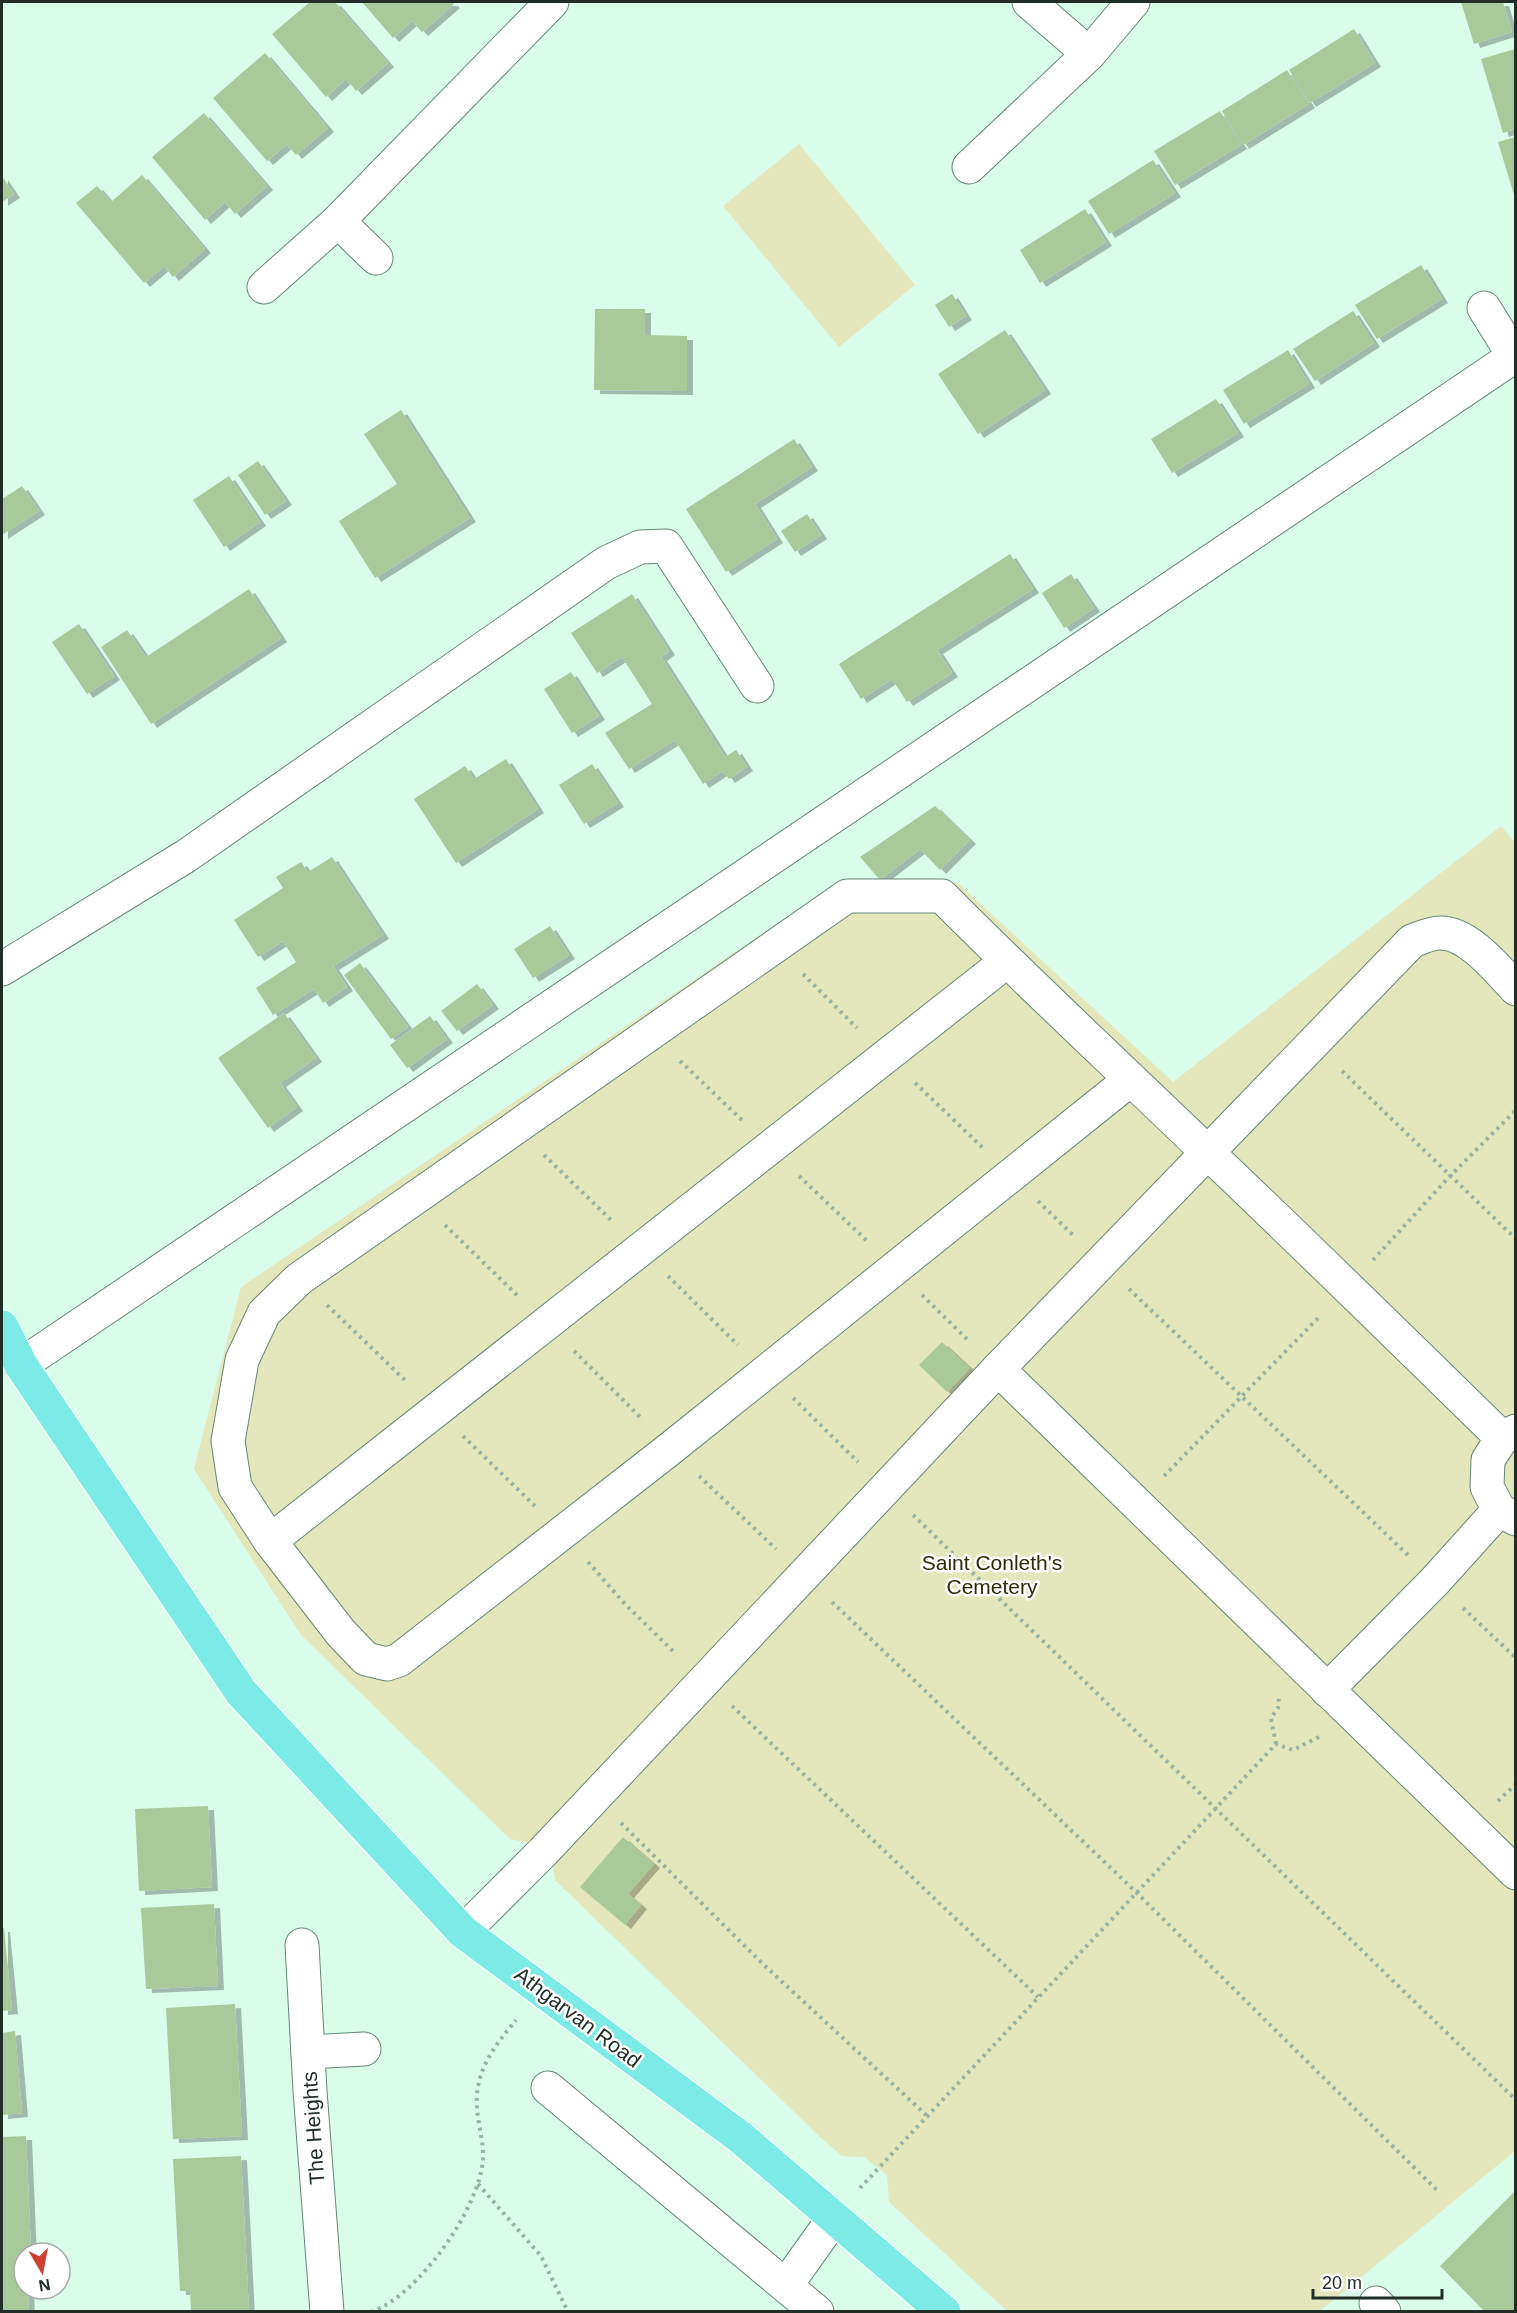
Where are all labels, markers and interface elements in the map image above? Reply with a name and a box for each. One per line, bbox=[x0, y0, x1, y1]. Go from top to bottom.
park label: Saint Conleth's Cemetery bbox=[922, 1551, 1062, 1598]
street label: Athgarvan Road bbox=[510, 1962, 646, 2072]
street label: The Heights bbox=[298, 2071, 328, 2185]
north arrow bbox=[12, 2241, 72, 2301]
scale bar bbox=[1313, 2262, 1442, 2300]
text: 20 m bbox=[1322, 2273, 1362, 2293]
text: N bbox=[37, 2276, 52, 2295]

